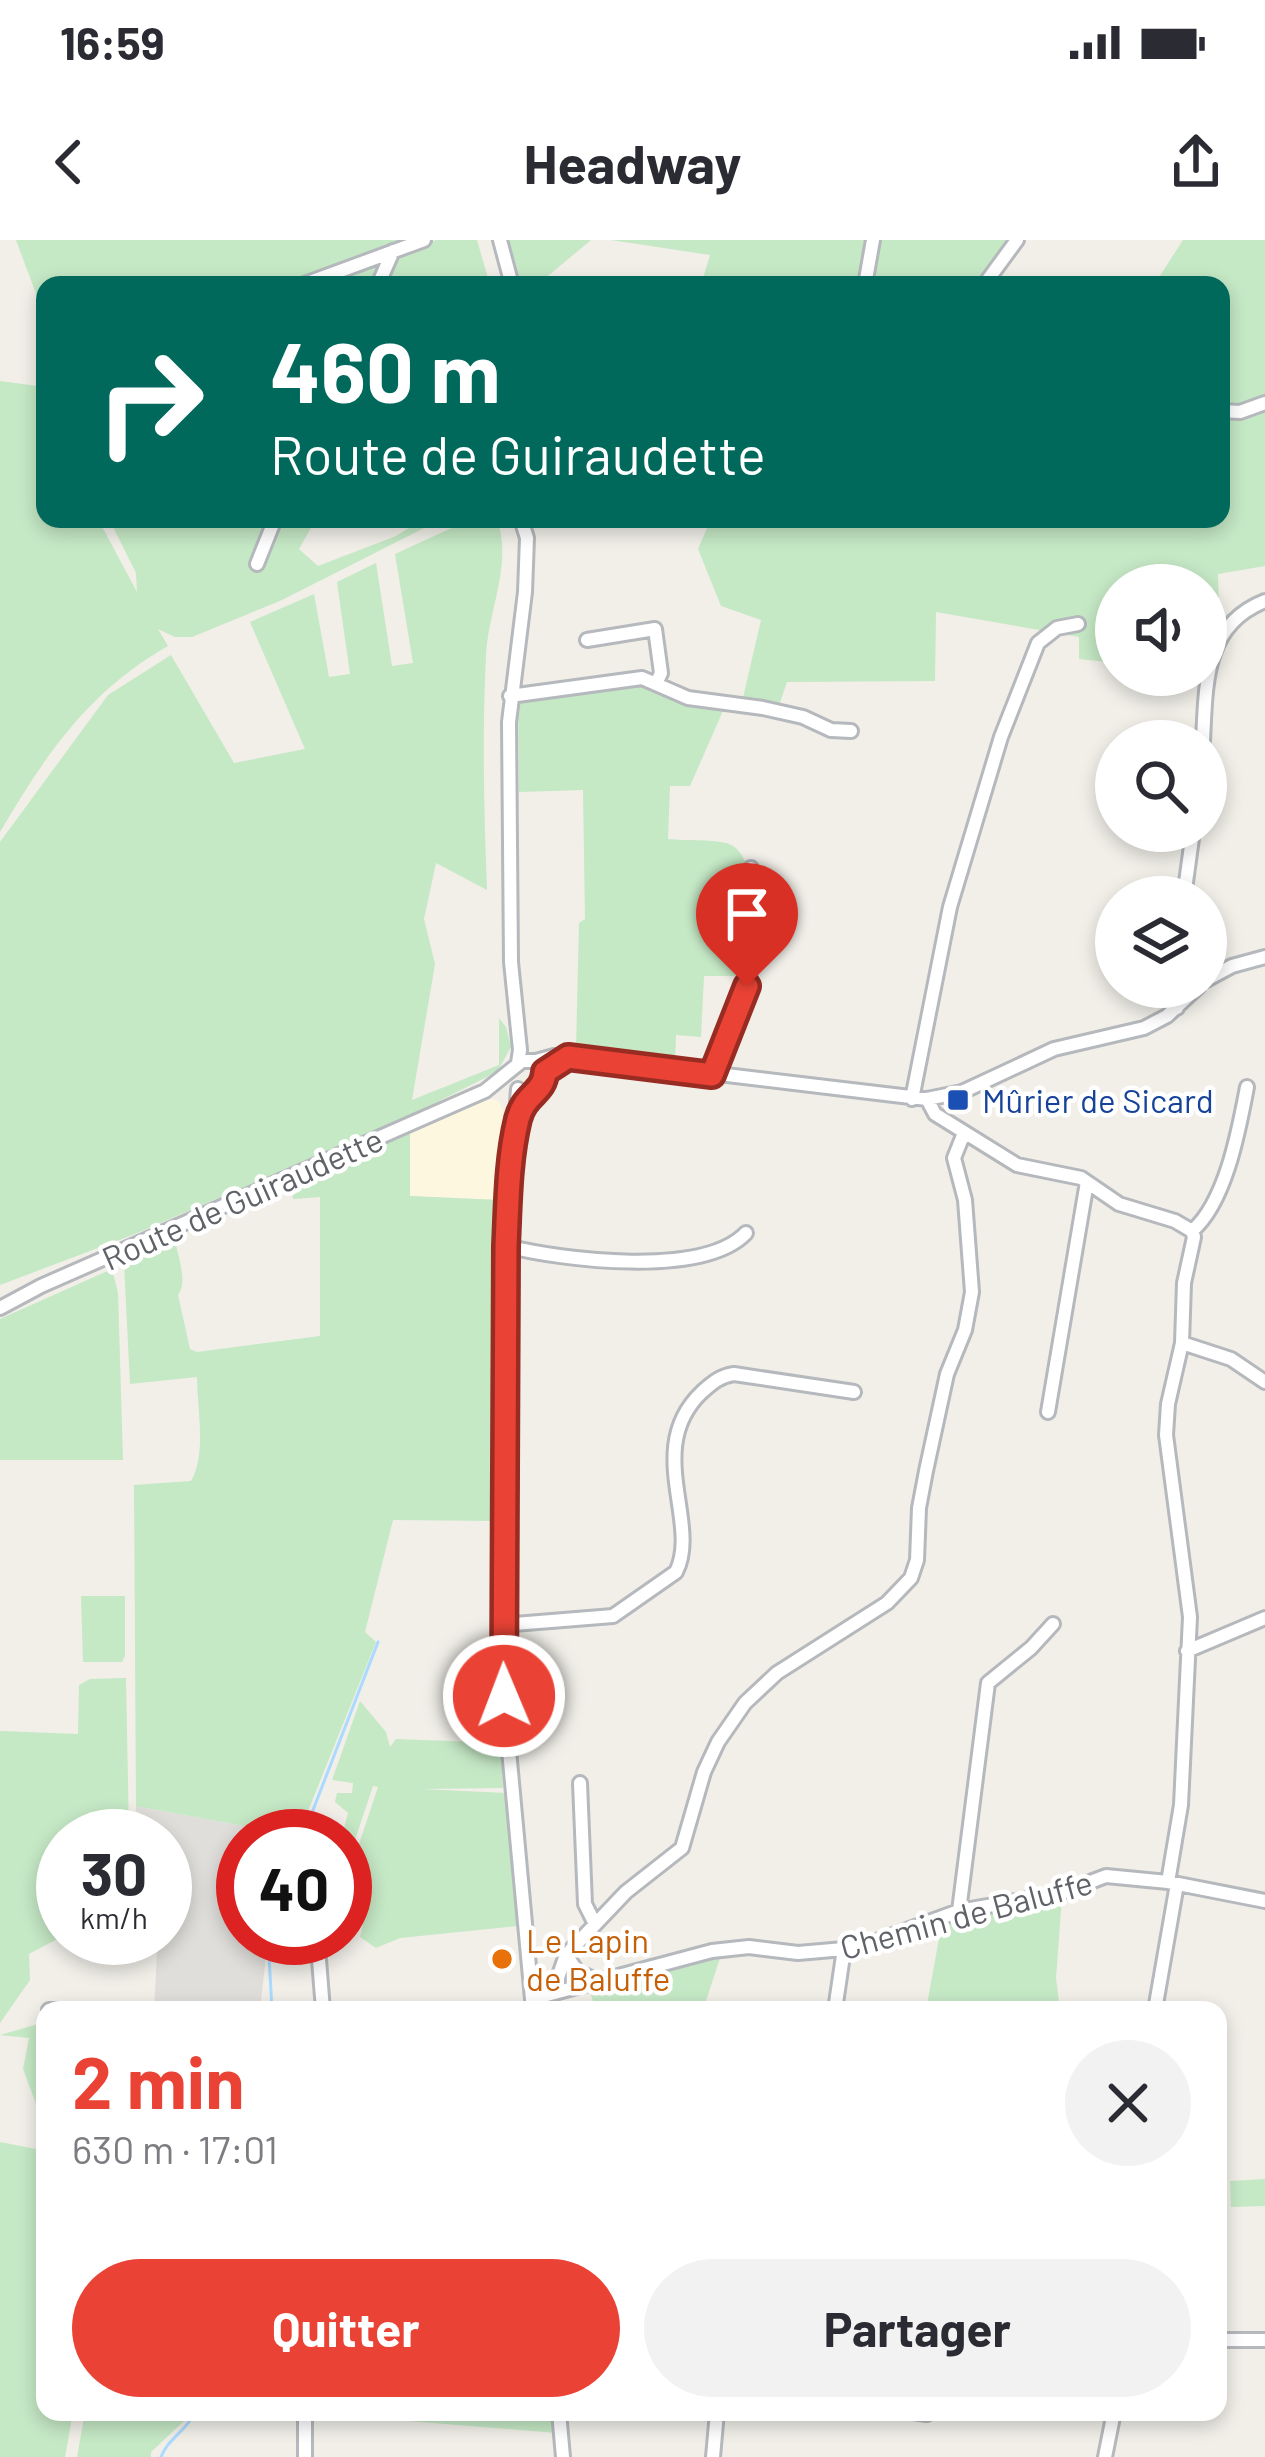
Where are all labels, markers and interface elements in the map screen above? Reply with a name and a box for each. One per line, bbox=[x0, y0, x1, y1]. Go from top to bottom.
text: 16:59 bbox=[60, 15, 165, 69]
icon: back bbox=[36, 129, 102, 195]
icon: share bbox=[1163, 129, 1229, 195]
text: Headway bbox=[524, 130, 742, 195]
text: 460 m bbox=[270, 319, 501, 420]
icon: right bbox=[72, 324, 228, 480]
text: Route de Guiraudette bbox=[270, 421, 766, 486]
map controls bbox=[1095, 564, 1227, 1008]
button: sound bbox=[1095, 564, 1227, 696]
button: search bbox=[1095, 720, 1227, 852]
pin bbox=[696, 863, 798, 986]
button: layers bbox=[1095, 876, 1227, 1008]
icon: arrive bbox=[714, 881, 780, 947]
place label: Mûrier de Sicard bbox=[982, 1080, 1214, 1120]
marker: Mûrier de Sicard bbox=[945, 1087, 971, 1113]
street label: Route de Guiraudette bbox=[95, 1118, 389, 1278]
position arrow bbox=[441, 1633, 567, 1759]
speed limit sign: 40 bbox=[216, 1809, 372, 1965]
text: 30 bbox=[81, 1836, 147, 1908]
street label: Chemin de Baluffe bbox=[835, 1861, 1097, 1967]
text: km/h bbox=[80, 1899, 148, 1935]
place label: Le Lapin de Baluffe bbox=[526, 1920, 670, 1998]
marker: Le Lapin de Baluffe bbox=[489, 1946, 515, 1972]
text: 2 min bbox=[72, 2037, 245, 2123]
button: close bbox=[1065, 2040, 1191, 2166]
text: 630 m · 17:01 bbox=[72, 2125, 278, 2172]
button: Quitter bbox=[72, 2259, 620, 2397]
button: Partager bbox=[644, 2259, 1191, 2397]

